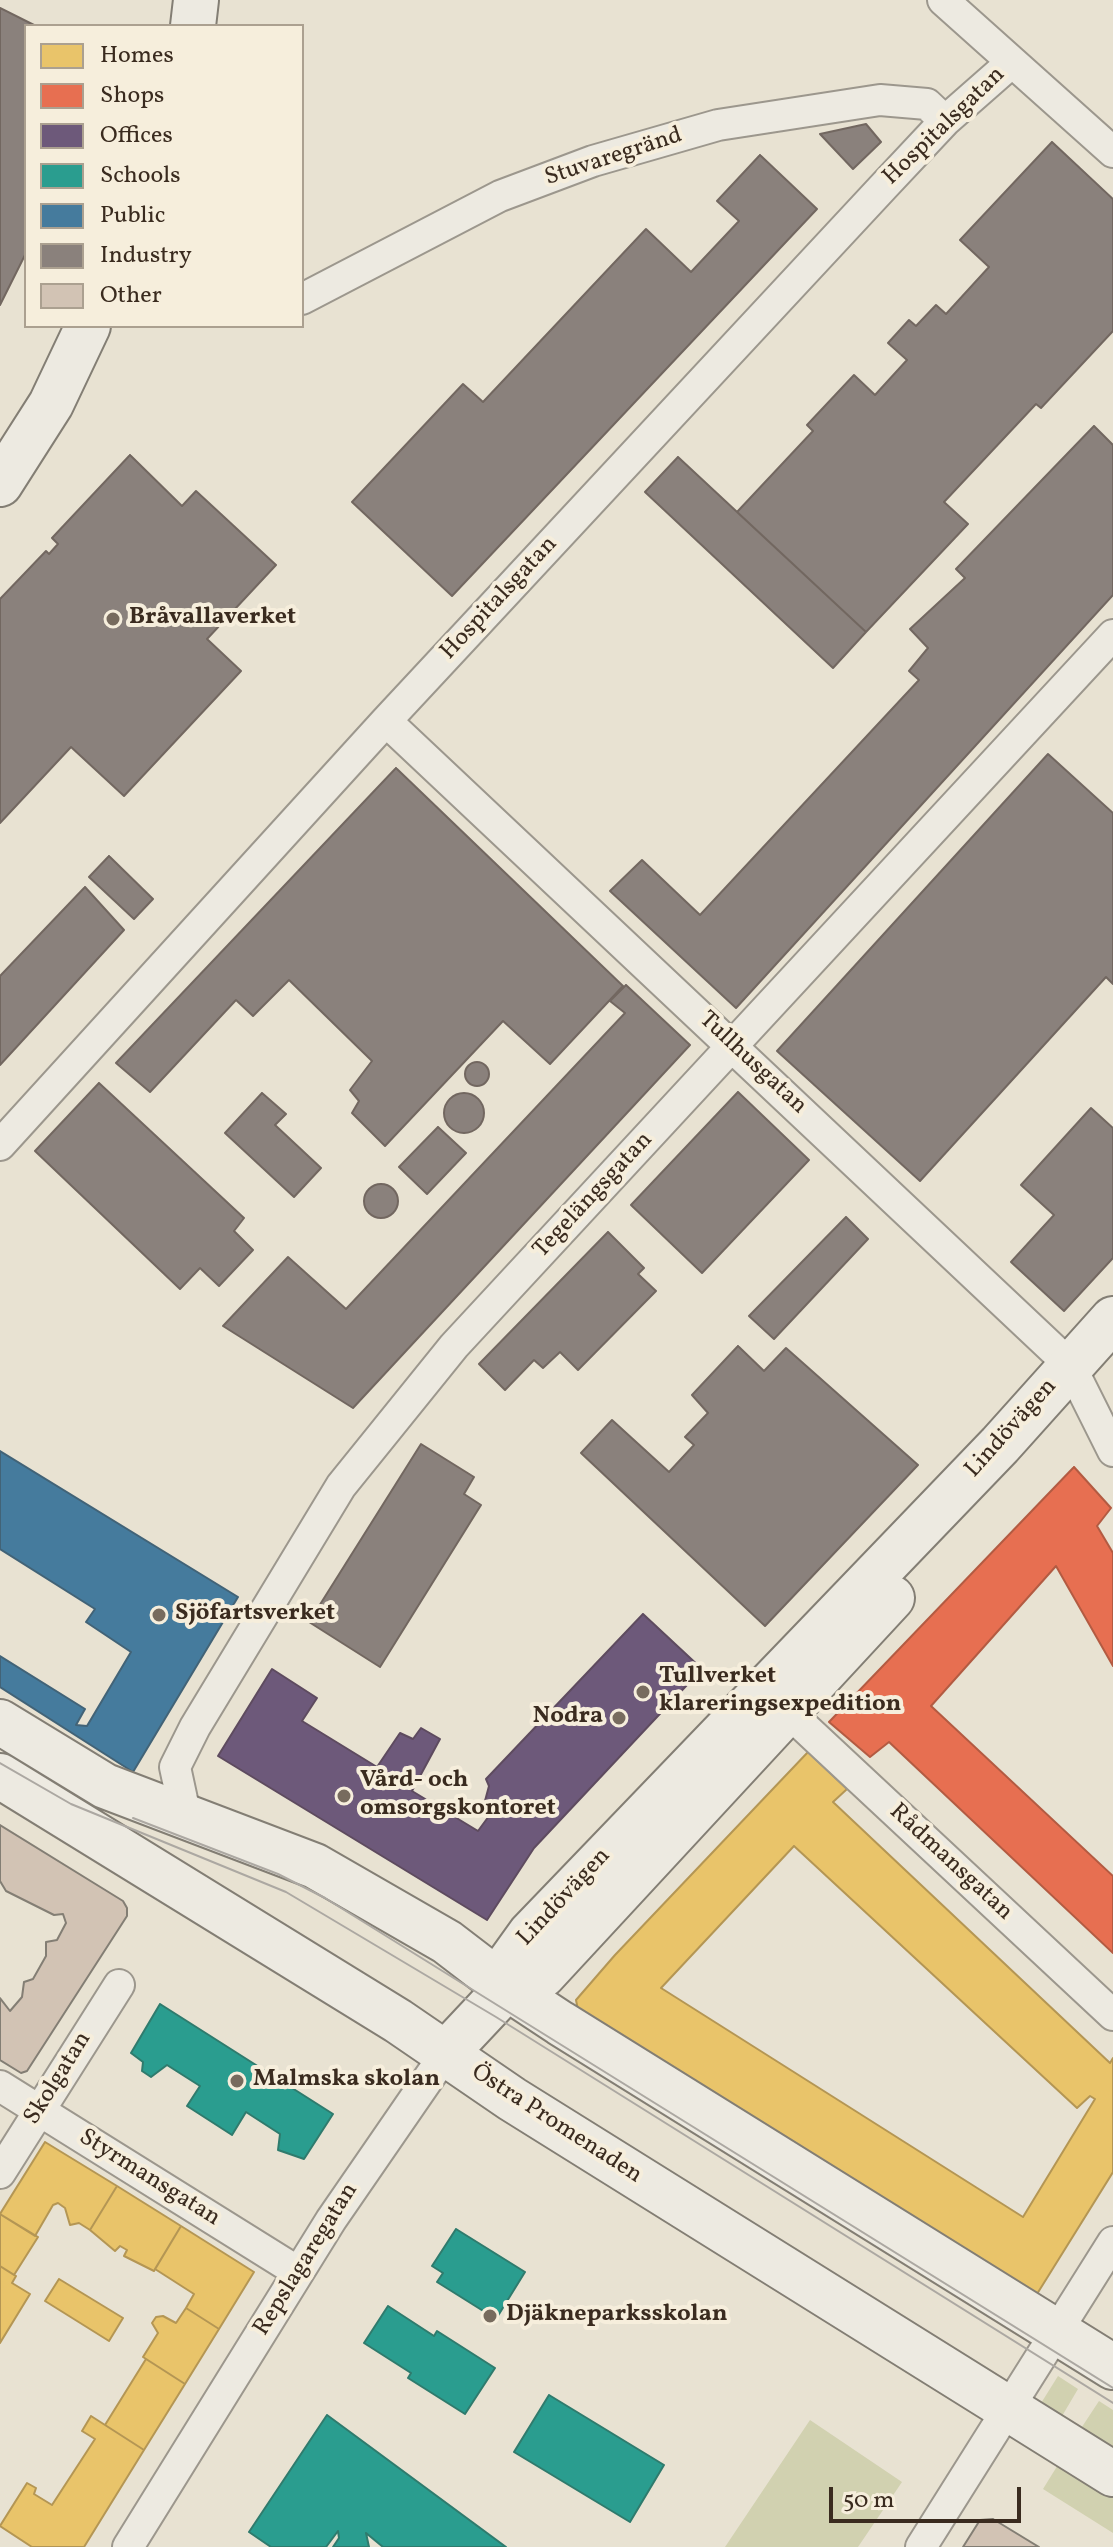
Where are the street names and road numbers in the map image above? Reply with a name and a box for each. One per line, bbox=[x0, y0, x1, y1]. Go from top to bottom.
street label: Hospitalsgatan bbox=[878, 62, 1012, 192]
street label: Stuvaregränd bbox=[542, 122, 686, 194]
street label: Hospitalsgatan bbox=[435, 531, 565, 667]
street label: Tullhusgatan bbox=[692, 1007, 812, 1121]
street label: Tegelängsgatan bbox=[528, 1127, 660, 1265]
street label: Lindövägen bbox=[960, 1373, 1064, 1485]
street label: Rådmansgatan bbox=[882, 1799, 1018, 1927]
street label: Lindövägen bbox=[512, 1843, 618, 1953]
street label: Skolgatan bbox=[19, 2027, 99, 2131]
street label: Östra Promenaden bbox=[465, 2059, 647, 2191]
street label: Styrmansgatan bbox=[73, 2124, 225, 2234]
street label: Repslagaregatan bbox=[249, 2178, 365, 2342]

